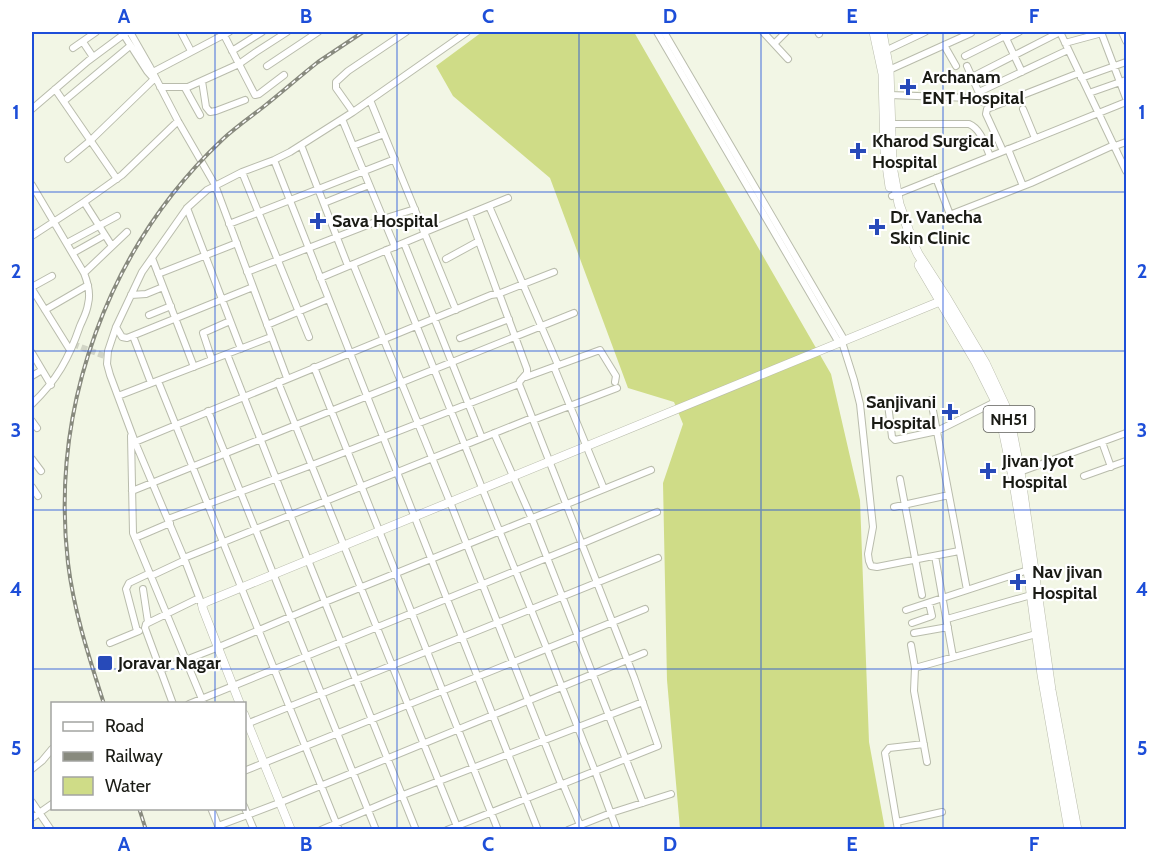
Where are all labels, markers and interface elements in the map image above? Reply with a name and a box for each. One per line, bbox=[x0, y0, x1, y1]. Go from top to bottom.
text: A bbox=[118, 4, 131, 28]
text: B bbox=[300, 4, 312, 28]
text: C bbox=[482, 4, 494, 28]
text: D bbox=[663, 4, 677, 28]
text: E bbox=[846, 4, 858, 28]
text: F bbox=[1029, 4, 1040, 28]
place label: Archanam ENT Hospital bbox=[922, 66, 1025, 109]
marker: Archanam ENT Hospital bbox=[899, 78, 917, 96]
text: 1 bbox=[12, 100, 20, 124]
text: 1 bbox=[1138, 100, 1146, 124]
place label: Kharod Surgical Hospital bbox=[872, 130, 995, 173]
marker: Kharod Surgical Hospital bbox=[849, 142, 867, 160]
place label: Dr. Vanecha Skin Clinic bbox=[890, 206, 982, 249]
place label: Sava Hospital bbox=[332, 210, 438, 232]
marker: Sava Hospital bbox=[309, 212, 327, 230]
marker: Dr. Vanecha Skin Clinic bbox=[868, 218, 886, 236]
text: 2 bbox=[11, 259, 21, 283]
text: 2 bbox=[1137, 259, 1147, 283]
place label: Sanjivani Hospital bbox=[866, 391, 936, 434]
marker: Sanjivani Hospital bbox=[941, 403, 959, 421]
road number: NH51 bbox=[984, 406, 1034, 432]
text: 3 bbox=[11, 418, 21, 442]
text: 3 bbox=[1137, 418, 1147, 442]
place label: Jivan Jyot Hospital bbox=[1001, 450, 1074, 493]
marker: Jivan Jyot Hospital bbox=[979, 462, 997, 480]
place label: Nav jivan Hospital bbox=[1032, 561, 1103, 604]
marker: Nav jivan Hospital bbox=[1009, 573, 1027, 591]
text: 4 bbox=[10, 577, 22, 601]
text: 4 bbox=[1136, 577, 1148, 601]
place label: Joravar Nagar bbox=[117, 652, 221, 674]
marker: Joravar Nagar bbox=[96, 654, 114, 672]
legend bbox=[51, 702, 246, 810]
text: Road bbox=[105, 715, 144, 737]
text: 5 bbox=[11, 736, 21, 760]
text: 5 bbox=[1137, 736, 1147, 760]
text: Railway bbox=[105, 745, 163, 767]
text: Water bbox=[105, 775, 151, 797]
text: A bbox=[118, 832, 131, 856]
text: B bbox=[300, 832, 312, 856]
text: C bbox=[482, 832, 494, 856]
text: D bbox=[663, 832, 677, 856]
text: E bbox=[846, 832, 858, 856]
text: F bbox=[1029, 832, 1040, 856]

